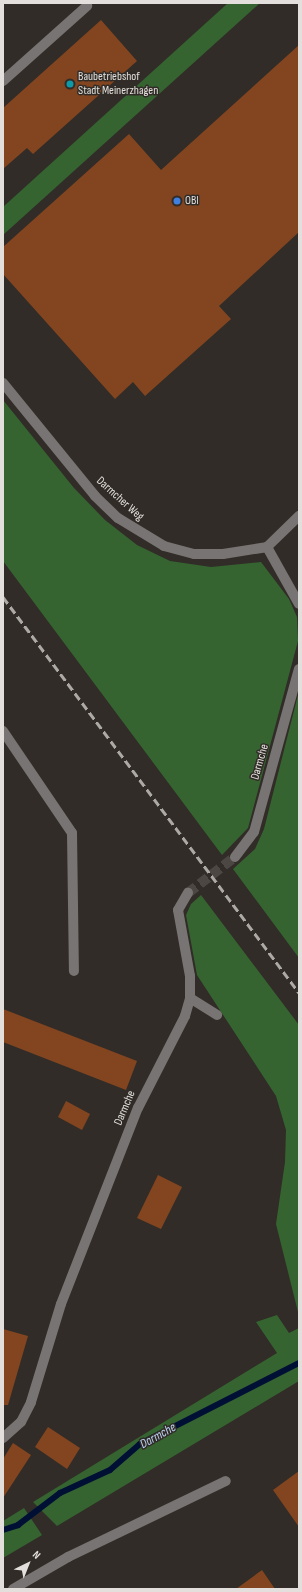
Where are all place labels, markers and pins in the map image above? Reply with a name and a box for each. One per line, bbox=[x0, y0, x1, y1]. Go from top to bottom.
place label: Baubetriebshof Stadt Meinerzhagen bbox=[78, 70, 158, 98]
marker: Baubetriebshof Stadt Meinerzhagen bbox=[65, 79, 75, 89]
place label: OBI bbox=[185, 194, 199, 208]
marker: OBI bbox=[172, 196, 182, 206]

